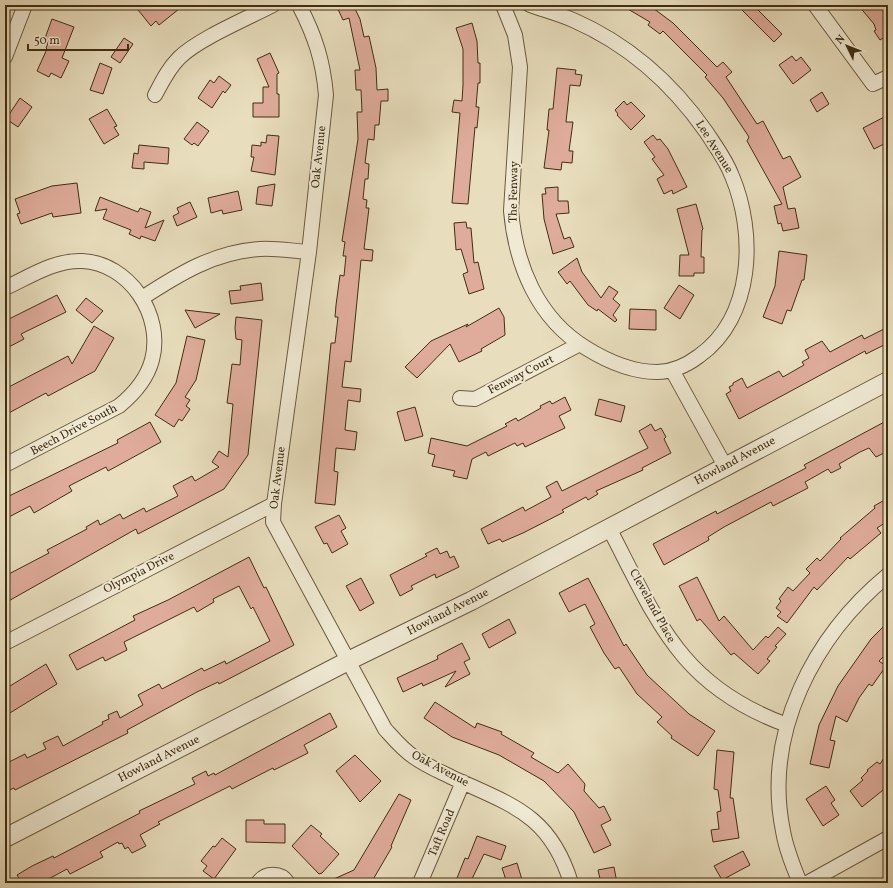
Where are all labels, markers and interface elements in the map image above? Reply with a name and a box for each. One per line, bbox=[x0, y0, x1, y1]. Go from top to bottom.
scale bar bbox=[28, 26, 128, 52]
north arrow bbox=[827, 26, 867, 66]
text: N bbox=[833, 32, 849, 48]
text: 50 m bbox=[34, 33, 60, 49]
street label: Lee Avenue bbox=[691, 117, 737, 177]
street label: Oak Avenue bbox=[308, 125, 330, 189]
street label: The Fenway bbox=[505, 160, 523, 223]
street label: Fenway Court bbox=[485, 351, 557, 399]
street label: Beech Drive South bbox=[28, 400, 120, 460]
street label: Howland Avenue bbox=[692, 433, 779, 489]
street label: Oak Avenue bbox=[266, 445, 290, 510]
street label: Olympia Drive bbox=[101, 548, 177, 598]
street label: Cleveland Place bbox=[625, 566, 679, 646]
street label: Howland Avenue bbox=[404, 584, 492, 640]
street label: Howland Avenue bbox=[115, 731, 203, 787]
street label: Oak Avenue bbox=[408, 747, 472, 791]
street label: Taft Road bbox=[425, 807, 459, 859]

